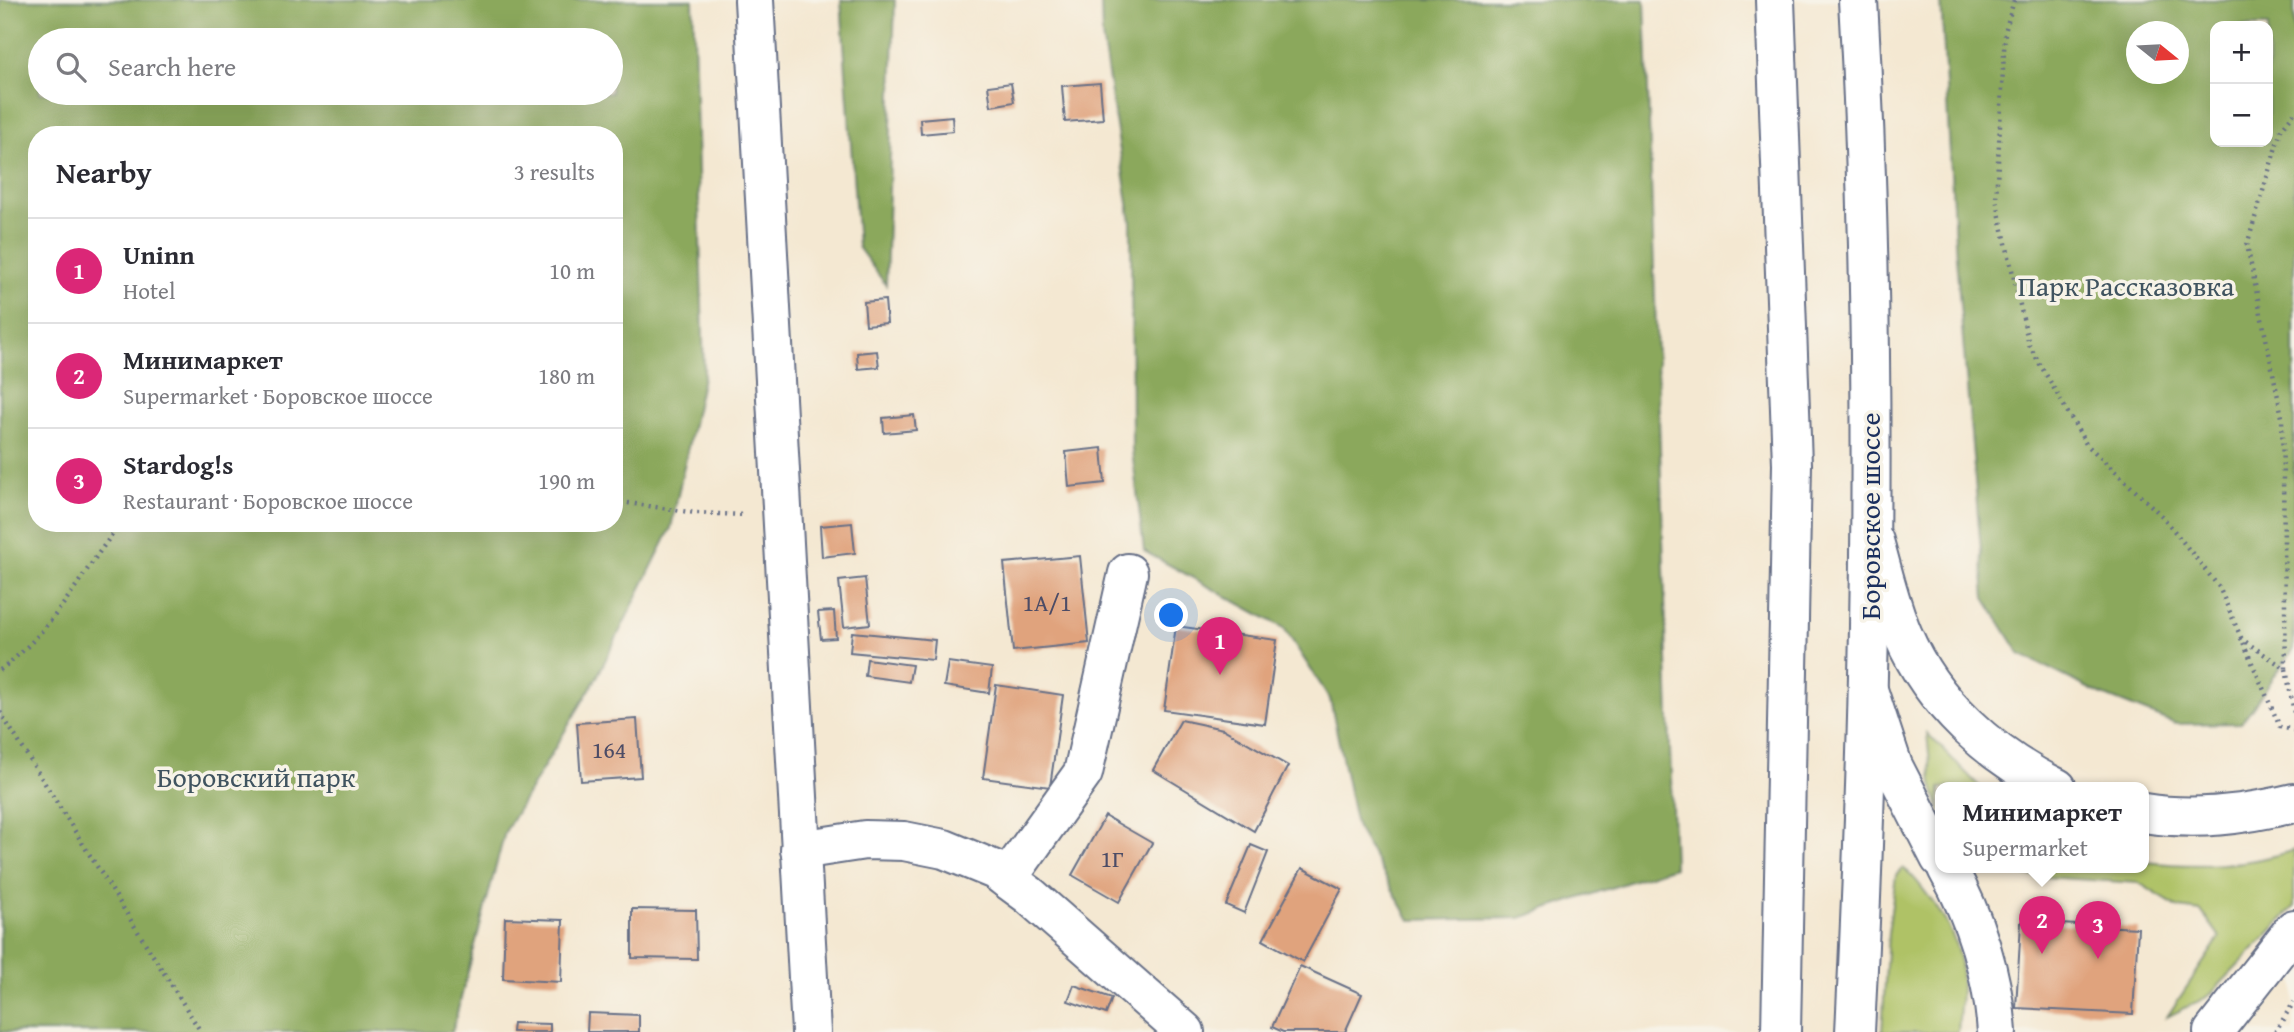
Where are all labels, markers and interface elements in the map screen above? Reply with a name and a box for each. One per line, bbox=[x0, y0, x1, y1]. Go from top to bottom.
north arrow bbox=[2126, 21, 2189, 84]
map controls bbox=[2210, 21, 2273, 147]
button: + bbox=[2210, 21, 2273, 84]
search box bbox=[28, 28, 623, 105]
text: Search here bbox=[108, 47, 236, 86]
icon: search bbox=[52, 48, 90, 86]
button: − bbox=[2210, 84, 2273, 147]
text: Nearby bbox=[56, 150, 152, 194]
text: 3 results bbox=[514, 155, 595, 188]
text: Uninn bbox=[123, 235, 195, 274]
text: 1 bbox=[73, 254, 85, 287]
text: 10 m bbox=[549, 254, 595, 287]
park label: Парк Рассказовка bbox=[2018, 265, 2235, 306]
text: Hotel bbox=[123, 274, 175, 307]
text: Минимаркет bbox=[123, 340, 283, 379]
text: 2 bbox=[73, 359, 85, 392]
text: 180 m bbox=[538, 359, 595, 392]
text: Supermarket · Боровское шоссе bbox=[123, 379, 433, 412]
street label: Боровское шоссе bbox=[1849, 412, 1890, 620]
text: Stardog!s bbox=[123, 445, 234, 484]
text: 3 bbox=[73, 464, 85, 497]
text: 190 m bbox=[538, 464, 595, 497]
text: Restaurant · Боровское шоссе bbox=[123, 484, 413, 517]
house number: 1А/1 bbox=[1023, 585, 1071, 620]
your location bbox=[1154, 598, 1188, 632]
pin: 1 bbox=[1197, 617, 1243, 675]
house number: 164 bbox=[592, 732, 626, 767]
park label: Боровский парк bbox=[157, 756, 356, 797]
popup bbox=[1935, 782, 2149, 873]
text: Минимаркет bbox=[1962, 792, 2122, 831]
text: Supermarket bbox=[1962, 831, 2088, 864]
house number: 1Г bbox=[1100, 841, 1124, 876]
pin: 2 bbox=[2019, 896, 2065, 954]
pin: 3 bbox=[2075, 901, 2121, 959]

